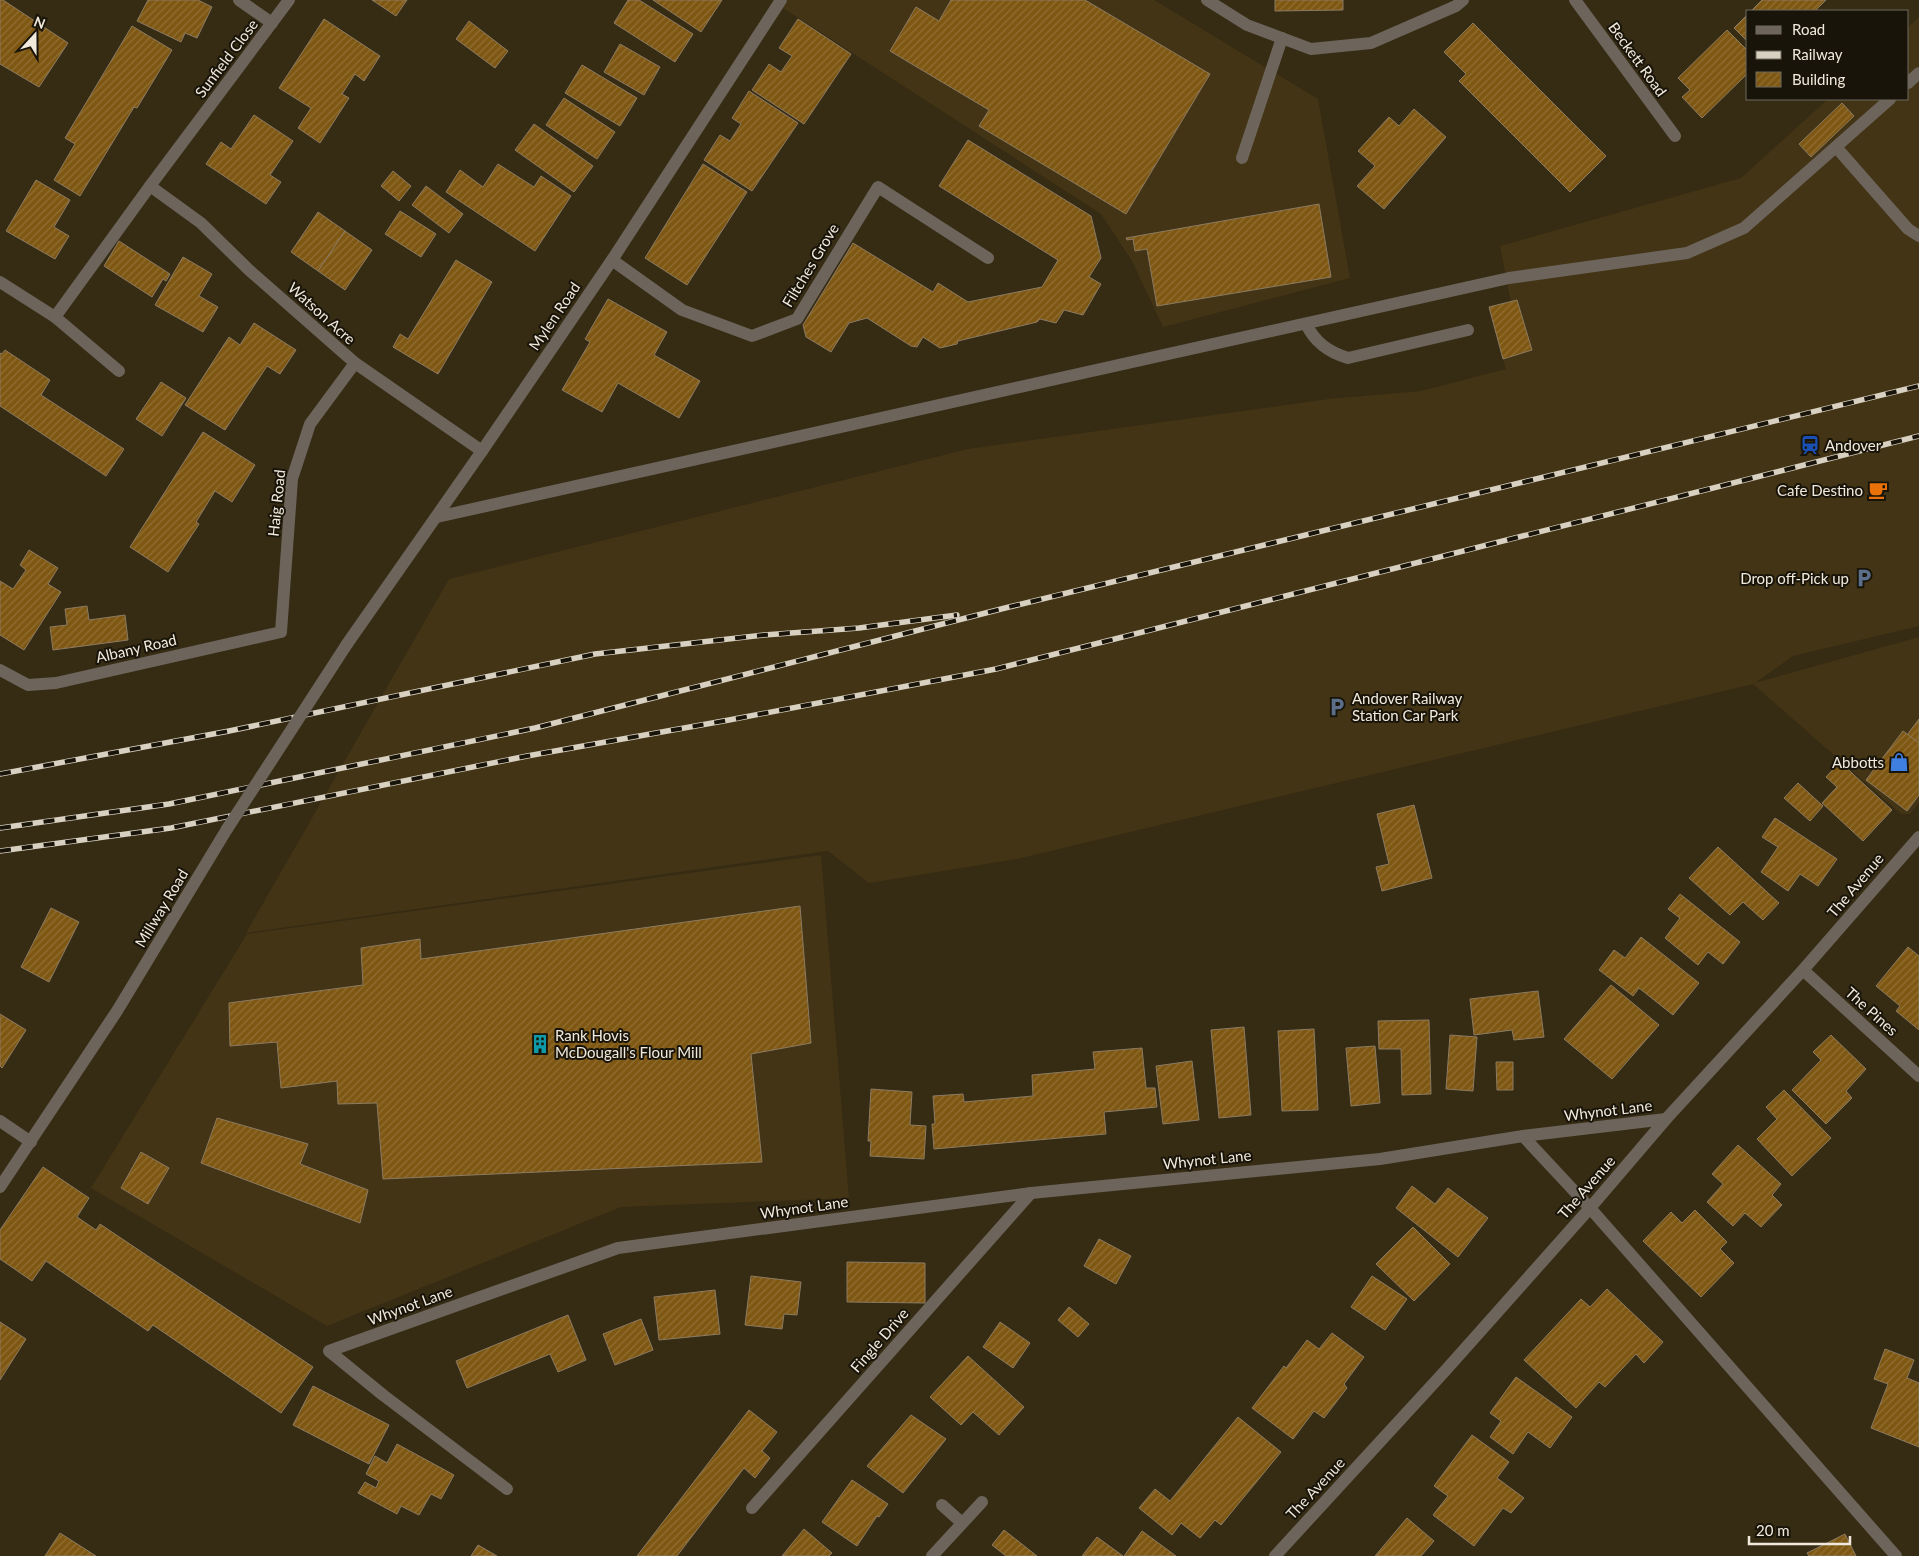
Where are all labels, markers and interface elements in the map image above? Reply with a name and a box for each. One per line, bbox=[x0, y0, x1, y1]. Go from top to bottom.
north arrow bbox=[10, 10, 60, 60]
legend bbox=[1746, 10, 1909, 100]
text: N bbox=[32, 13, 48, 32]
street label: Sunfield Close bbox=[191, 15, 261, 101]
street label: Beckett Road bbox=[1605, 18, 1671, 100]
text: Road bbox=[1792, 20, 1825, 38]
text: Railway bbox=[1792, 45, 1843, 63]
text: Building bbox=[1792, 70, 1845, 88]
street label: Filtches Grove bbox=[778, 220, 842, 310]
street label: Watson Acre bbox=[285, 278, 359, 348]
street label: Mylen Road bbox=[525, 278, 583, 354]
station icon: Andover bbox=[1799, 434, 1821, 456]
place label: Andover bbox=[1825, 436, 1882, 454]
street label: Haig Road bbox=[264, 469, 288, 537]
cafe icon: Cafe Destino bbox=[1867, 479, 1889, 501]
place label: Cafe Destino bbox=[1777, 481, 1863, 499]
parking icon: Drop off-Pick up bbox=[1853, 567, 1875, 589]
place label: Drop off-Pick up bbox=[1740, 569, 1849, 587]
street label: Albany Road bbox=[94, 630, 178, 666]
place label: Andover Railway Station Car Park bbox=[1352, 689, 1462, 724]
parking icon: Andover Railway Station Car Park bbox=[1326, 696, 1348, 718]
shop icon: Abbotts bbox=[1888, 751, 1910, 773]
place label: Abbotts bbox=[1832, 753, 1884, 771]
street label: The Avenue bbox=[1823, 849, 1887, 921]
street label: Millway Road bbox=[131, 866, 191, 950]
street label: The Pines bbox=[1842, 983, 1902, 1039]
place label: Rank Hovis McDougall's Flour Mill bbox=[555, 1026, 702, 1061]
building icon: Rank Hovis McDougall's Flour Mill bbox=[529, 1033, 551, 1055]
street label: Whynot Lane bbox=[1563, 1096, 1653, 1124]
street label: Whynot Lane bbox=[1162, 1145, 1252, 1173]
street label: The Avenue bbox=[1554, 1152, 1618, 1222]
street label: Whynot Lane bbox=[759, 1192, 849, 1222]
street label: Whynot Lane bbox=[365, 1281, 455, 1329]
street label: Fingle Drive bbox=[846, 1304, 912, 1376]
street label: The Avenue bbox=[1282, 1453, 1348, 1523]
scale bar bbox=[1749, 1514, 1850, 1546]
text: 20 m bbox=[1756, 1521, 1790, 1539]

